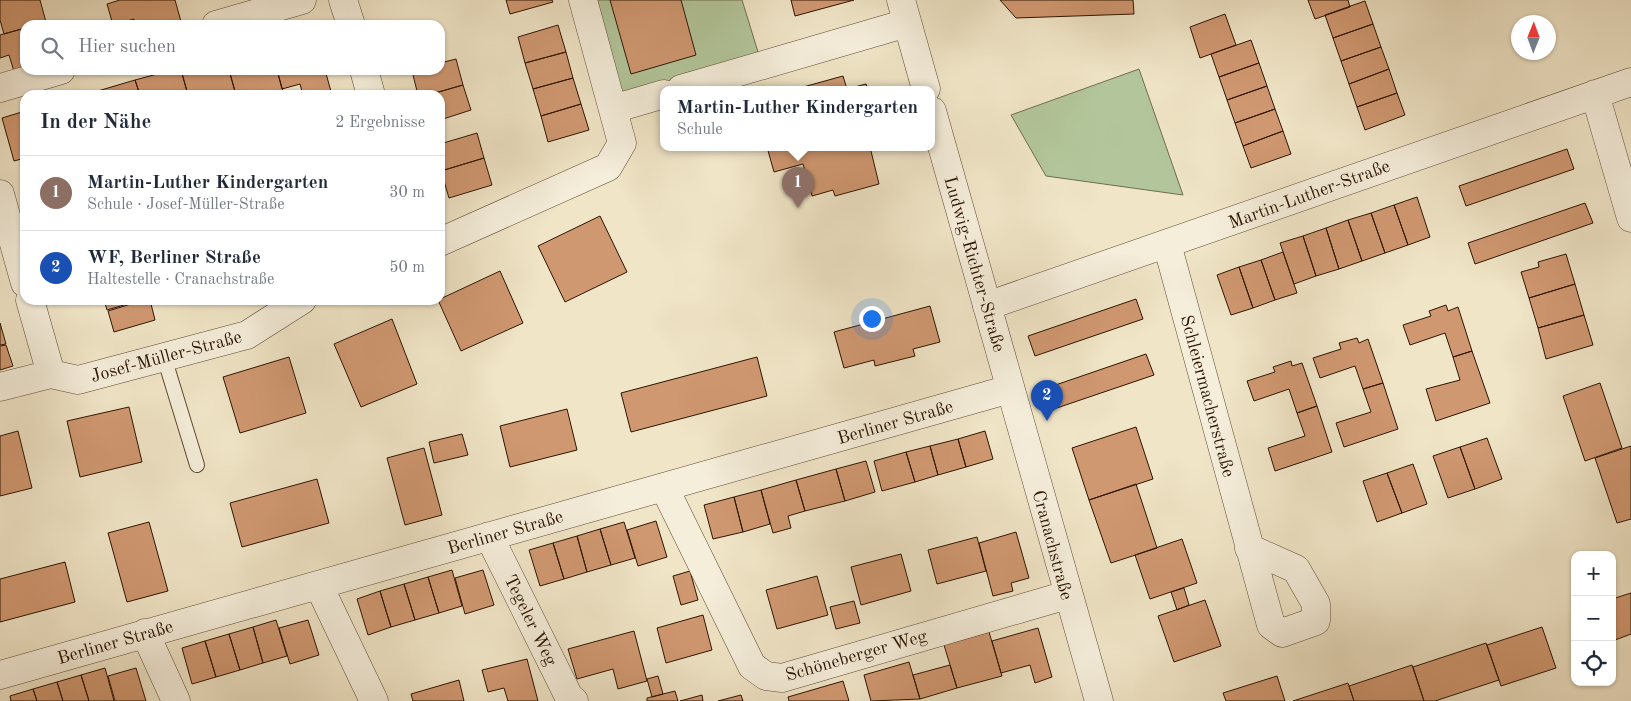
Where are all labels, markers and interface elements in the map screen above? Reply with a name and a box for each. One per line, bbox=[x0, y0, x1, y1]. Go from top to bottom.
north arrow bbox=[1511, 15, 1556, 60]
search box bbox=[20, 20, 445, 75]
icon: search bbox=[38, 34, 66, 62]
text: Hier suchen bbox=[78, 38, 176, 57]
popup bbox=[660, 86, 935, 151]
text: Martin-Luther Kindergarten bbox=[677, 99, 918, 118]
text: In der Nähe bbox=[40, 112, 151, 133]
text: 2 Ergebnisse bbox=[335, 115, 425, 131]
text: Schule bbox=[677, 122, 723, 138]
street label: Martin-Luther-Straße bbox=[1226, 157, 1393, 233]
pin: 1 bbox=[782, 167, 814, 208]
text: Martin-Luther Kindergarten bbox=[87, 174, 328, 193]
street label: Ludwig-Richter-Straße bbox=[940, 174, 1008, 354]
text: 1 bbox=[51, 185, 61, 201]
text: 30 m bbox=[389, 185, 425, 201]
text: Schule · Josef-Müller-Straße bbox=[87, 197, 285, 213]
text: WF, Berliner Straße bbox=[87, 249, 261, 268]
text: 2 bbox=[51, 260, 61, 276]
text: 50 m bbox=[389, 260, 425, 276]
text: Haltestelle · Cranachstraße bbox=[87, 272, 274, 288]
your location bbox=[859, 306, 885, 332]
street label: Schleiermacherstraße bbox=[1177, 313, 1237, 479]
street label: Josef-Müller-Straße bbox=[89, 328, 244, 386]
pin: 2 bbox=[1031, 380, 1063, 421]
street label: Berliner Straße bbox=[835, 398, 955, 448]
street label: Cranachstraße bbox=[1029, 488, 1075, 602]
street label: Berliner Straße bbox=[445, 508, 565, 558]
map controls bbox=[1571, 551, 1616, 686]
button: + bbox=[1571, 551, 1616, 596]
street label: Tegeler Weg bbox=[500, 572, 560, 669]
button: − bbox=[1571, 596, 1616, 641]
street label: Berliner Straße bbox=[55, 618, 175, 668]
street label: Schöneberger Weg bbox=[783, 627, 929, 685]
button: locate bbox=[1571, 641, 1616, 686]

